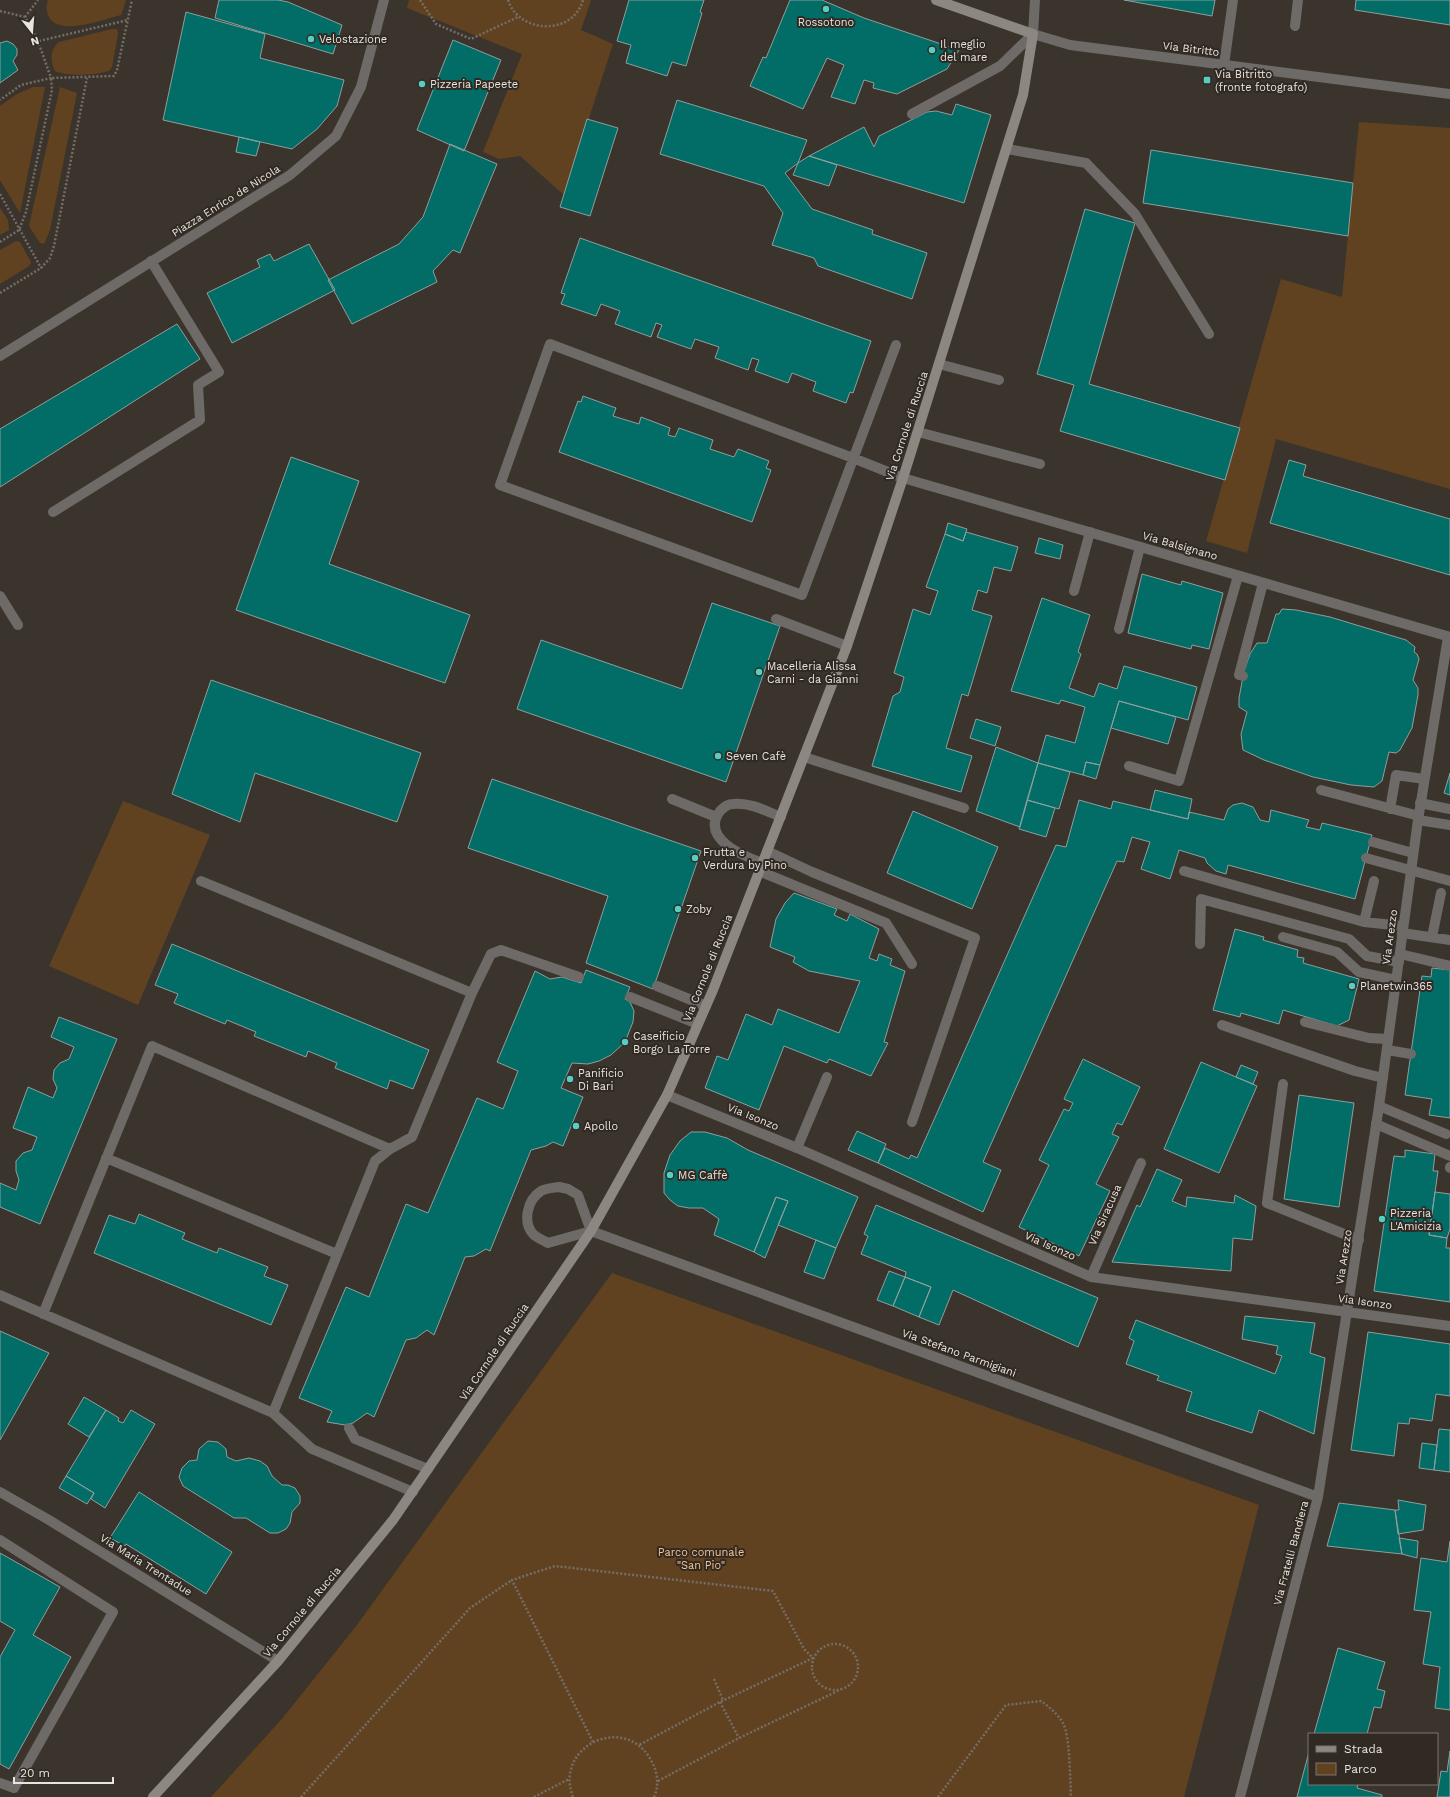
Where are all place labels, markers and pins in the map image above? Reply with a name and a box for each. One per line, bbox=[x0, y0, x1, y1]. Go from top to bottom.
marker: Rossotono bbox=[821, 4, 831, 14]
place label: Rossotono bbox=[798, 16, 854, 29]
place label: Velostazione bbox=[319, 33, 387, 46]
marker: Velostazione bbox=[306, 34, 316, 44]
place label: Il meglio del mare bbox=[940, 38, 987, 64]
marker: Il meglio del mare bbox=[927, 45, 937, 55]
place label: Via Bitritto (fronte fotografo) bbox=[1215, 68, 1307, 94]
marker: Via Bitritto (fronte fotografo) bbox=[1202, 75, 1212, 85]
place label: Pizzeria Papeete bbox=[430, 78, 518, 91]
marker: Pizzeria Papeete bbox=[417, 79, 427, 89]
place label: Macelleria Alissa Carni - da Gianni bbox=[767, 660, 858, 686]
marker: Macelleria Alissa Carni - da Gianni bbox=[754, 667, 764, 677]
place label: Seven Cafè bbox=[726, 750, 786, 763]
marker: Seven Cafè bbox=[713, 751, 723, 761]
place label: Frutta e Verdura by Pino bbox=[703, 846, 787, 872]
marker: Frutta e Verdura by Pino bbox=[690, 853, 700, 863]
place label: Zoby bbox=[686, 903, 712, 916]
marker: Zoby bbox=[673, 904, 683, 914]
place label: Planetwin365 bbox=[1360, 980, 1432, 993]
marker: Planetwin365 bbox=[1347, 981, 1357, 991]
place label: Caseificio Borgo La Torre bbox=[633, 1030, 710, 1056]
marker: Caseificio Borgo La Torre bbox=[620, 1037, 630, 1047]
place label: Panificio Di Bari bbox=[578, 1067, 624, 1093]
marker: Panificio Di Bari bbox=[565, 1074, 575, 1084]
place label: Apollo bbox=[584, 1120, 618, 1133]
marker: Apollo bbox=[571, 1121, 581, 1131]
place label: MG Caffè bbox=[678, 1169, 728, 1182]
marker: MG Caffè bbox=[665, 1170, 675, 1180]
place label: Pizzeria L'Amicizia bbox=[1390, 1207, 1442, 1233]
marker: Pizzeria L'Amicizia bbox=[1377, 1214, 1387, 1224]

